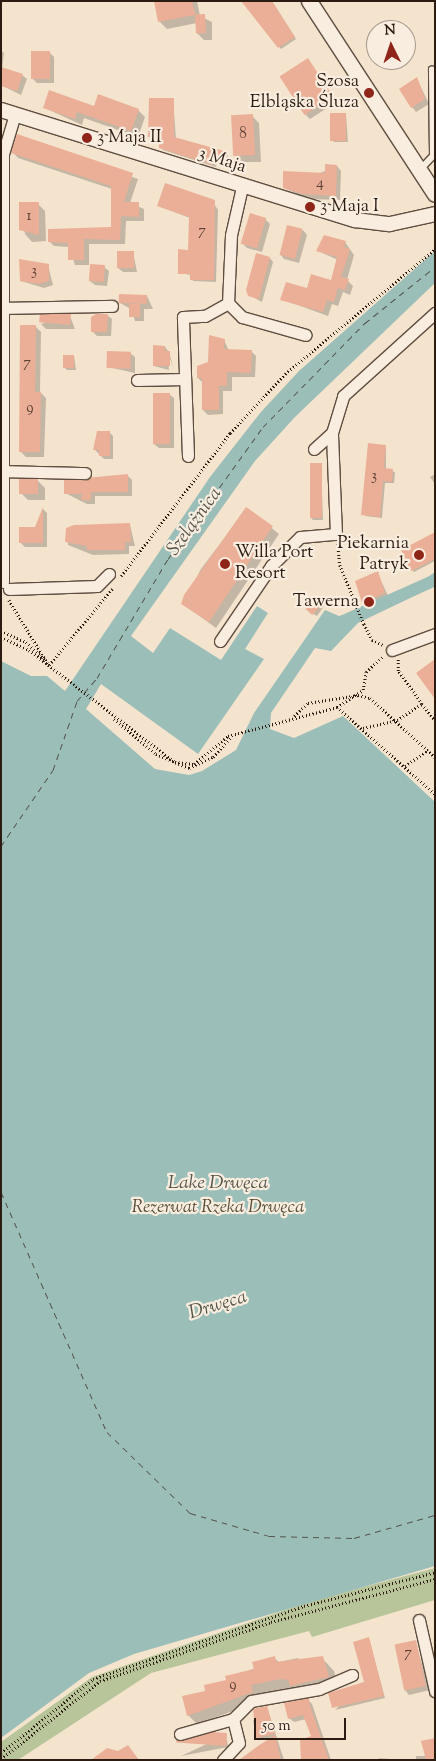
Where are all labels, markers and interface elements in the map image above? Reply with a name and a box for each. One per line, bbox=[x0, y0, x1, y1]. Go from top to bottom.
north arrow bbox=[366, 20, 416, 70]
text: N bbox=[384, 21, 396, 41]
place label: Szosa Elbląska Śluza bbox=[250, 72, 359, 115]
marker: Szosa Elbląska Śluza bbox=[363, 87, 375, 99]
house number: 8 bbox=[239, 126, 247, 144]
place label: 3 Maja II bbox=[97, 127, 162, 149]
marker: 3 Maja II bbox=[81, 132, 93, 144]
street label: 3 Maja bbox=[195, 143, 249, 179]
house number: 4 bbox=[316, 175, 324, 193]
place label: 3 Maja I bbox=[320, 196, 379, 218]
marker: 3 Maja I bbox=[304, 201, 316, 213]
house number: 1 bbox=[26, 208, 32, 226]
house number: 7 bbox=[198, 223, 206, 241]
house number: 3 bbox=[31, 263, 37, 281]
house number: 7 bbox=[23, 355, 31, 373]
house number: 9 bbox=[26, 400, 34, 418]
house number: 3 bbox=[371, 468, 377, 486]
water label: Szelążnica bbox=[163, 484, 227, 560]
place label: Piekarnia Patryk bbox=[337, 534, 409, 576]
place label: Willa Port Resort bbox=[235, 543, 313, 586]
marker: Piekarnia Patryk bbox=[413, 549, 425, 561]
marker: Willa Port Resort bbox=[219, 558, 231, 570]
place label: Tawerna bbox=[293, 591, 359, 613]
marker: Tawerna bbox=[363, 596, 375, 608]
water label: Lake Drwęca bbox=[168, 1173, 268, 1195]
park label: Rezerwat Rzeka Drwęca bbox=[132, 1197, 304, 1219]
water label: Drwęca bbox=[186, 1286, 250, 1326]
house number: 7 bbox=[404, 1645, 412, 1663]
house number: 9 bbox=[229, 1677, 237, 1695]
scale bar bbox=[256, 1708, 348, 1740]
text: 50 m bbox=[262, 1716, 291, 1737]

